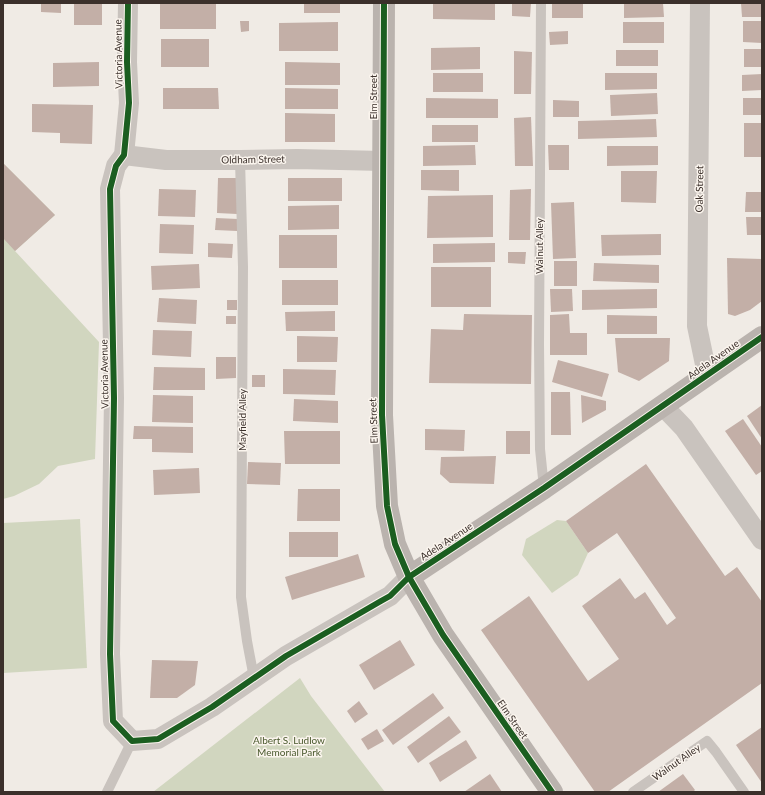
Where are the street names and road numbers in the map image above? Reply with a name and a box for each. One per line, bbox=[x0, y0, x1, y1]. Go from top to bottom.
street label: Victoria Avenue bbox=[111, 19, 125, 89]
street label: Elm Street bbox=[367, 74, 379, 120]
street label: Oldham Street bbox=[221, 152, 285, 166]
street label: Oak Street bbox=[693, 165, 705, 213]
street label: Walnut Alley bbox=[533, 217, 545, 274]
street label: Adela Avenue bbox=[685, 337, 741, 381]
street label: Victoria Avenue bbox=[97, 339, 111, 409]
street label: Mayfield Alley bbox=[236, 388, 248, 451]
street label: Elm Street bbox=[366, 398, 380, 444]
street label: Adela Avenue bbox=[417, 520, 475, 562]
street label: Elm Street bbox=[495, 697, 531, 741]
street label: Walnut Alley bbox=[650, 741, 703, 783]

